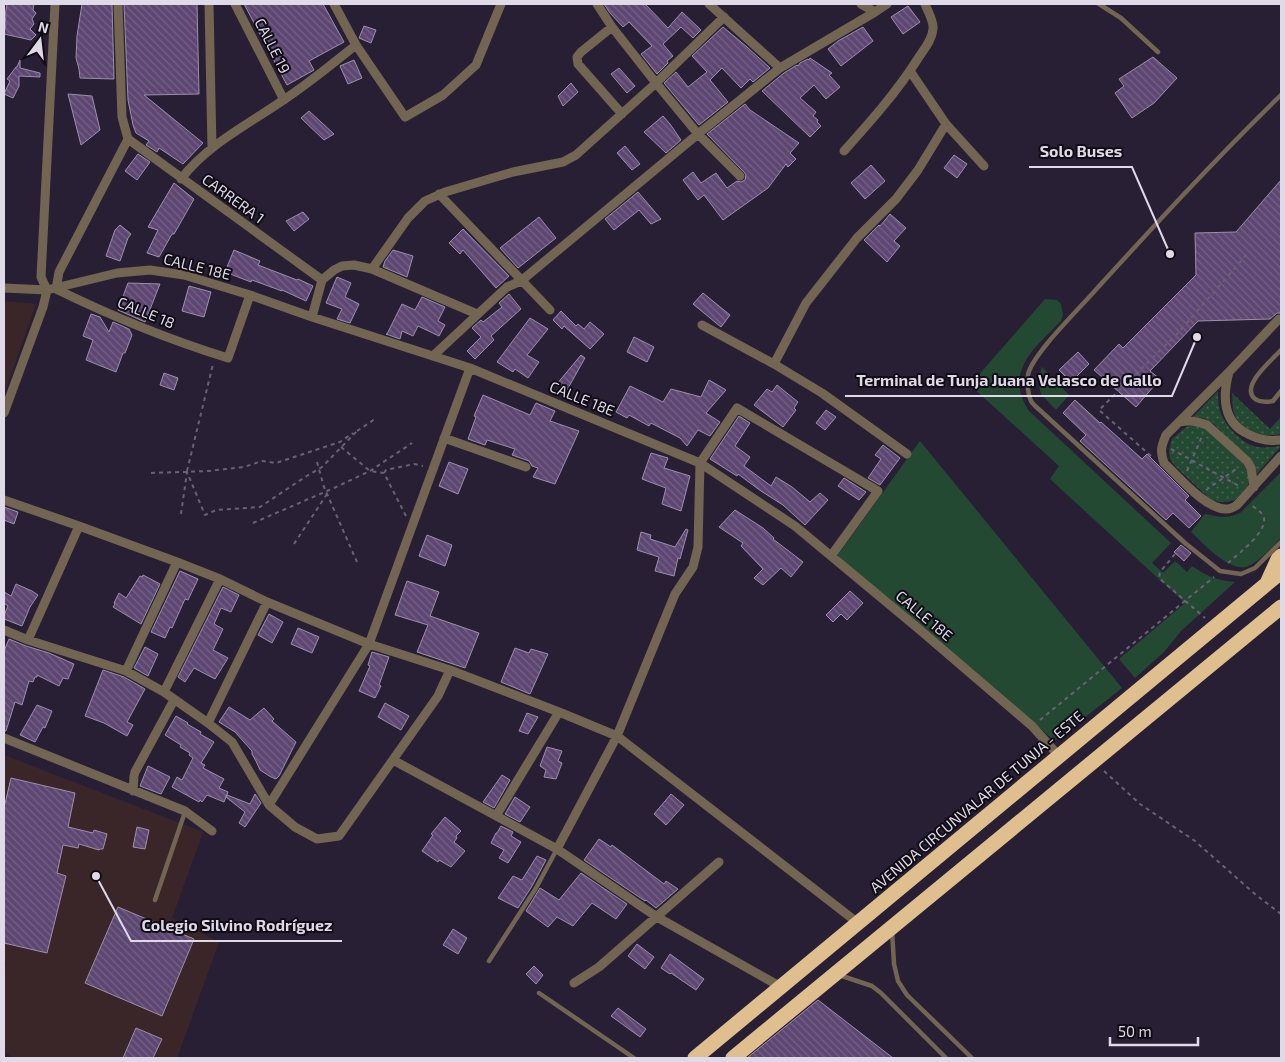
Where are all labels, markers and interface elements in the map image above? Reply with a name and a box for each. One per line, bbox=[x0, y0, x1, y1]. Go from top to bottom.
north arrow bbox=[15, 15, 65, 65]
street label: CALLE 19 bbox=[251, 15, 294, 76]
text: N bbox=[36, 17, 51, 36]
callout: Solo Buses bbox=[1029, 136, 1132, 167]
text: Solo Buses bbox=[1040, 141, 1122, 160]
street label: CARRERA 1 bbox=[199, 170, 268, 227]
street label: CALLE 18E bbox=[162, 249, 233, 283]
street label: CALLE 18 bbox=[115, 292, 178, 332]
callout: Terminal de Tunja Juana Velasco de Gallo bbox=[845, 365, 1172, 396]
text: Terminal de Tunja Juana Velasco de Gallo bbox=[856, 370, 1162, 389]
street label: CALLE 18E bbox=[547, 377, 618, 419]
street label: CALLE 18E bbox=[893, 586, 957, 644]
street label: AVENIDA CIRCUNVALAR DE TUNJA - ESTE bbox=[866, 706, 1087, 896]
callout: Colegio Silvino Rodríguez bbox=[131, 910, 342, 941]
text: Colegio Silvino Rodríguez bbox=[141, 915, 333, 934]
scale bar bbox=[1110, 1014, 1198, 1046]
text: 50 m bbox=[1118, 1022, 1152, 1040]

